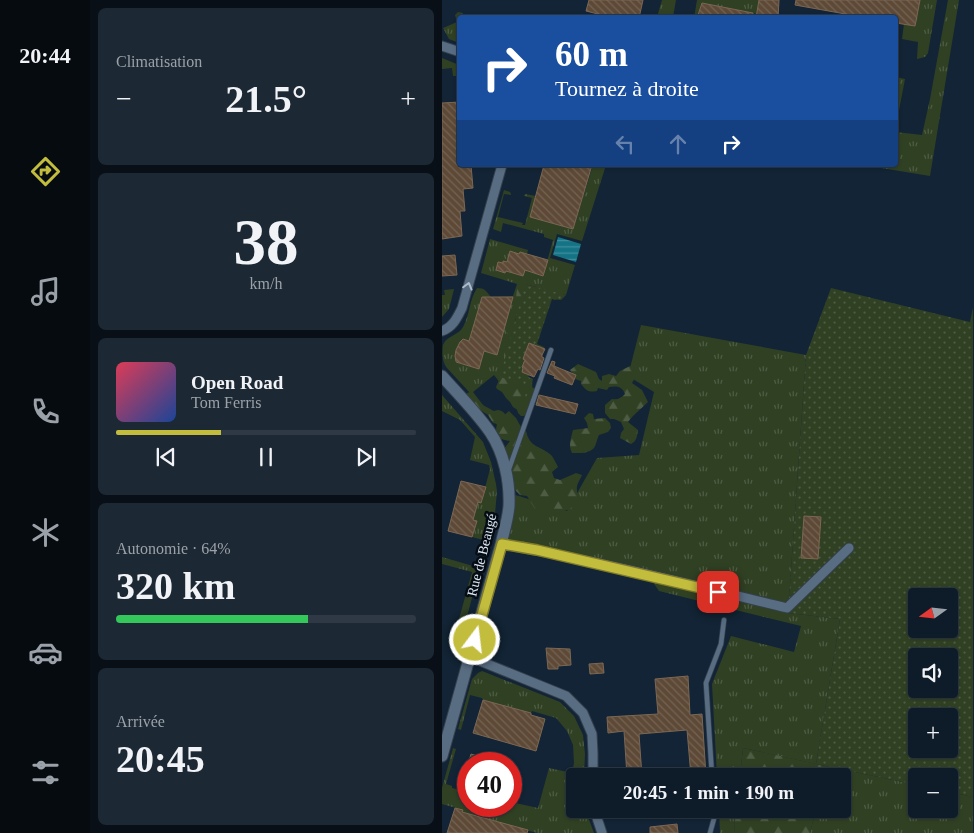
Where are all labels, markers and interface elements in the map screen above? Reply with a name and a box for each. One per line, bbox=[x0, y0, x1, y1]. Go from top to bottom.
icon: right bbox=[472, 35, 537, 100]
text: 60 m bbox=[555, 35, 628, 74]
text: 20:44 bbox=[19, 43, 71, 68]
text: Climatisation bbox=[116, 53, 202, 70]
text: Tournez à droite bbox=[555, 76, 699, 101]
text: 21.5° bbox=[225, 78, 307, 120]
text: − bbox=[116, 83, 132, 114]
text: + bbox=[400, 83, 416, 114]
icon: left bbox=[611, 130, 639, 158]
icon: ahead bbox=[664, 130, 692, 158]
icon: right bbox=[717, 130, 745, 158]
icon: directions bbox=[28, 154, 63, 189]
text: 38 bbox=[234, 206, 299, 278]
icon: music bbox=[28, 274, 63, 309]
text: km/h bbox=[250, 275, 282, 292]
one-way arrow bbox=[462, 282, 473, 291]
text: Open Road bbox=[191, 372, 283, 393]
icon: phone bbox=[28, 394, 63, 429]
text: Tom Ferris bbox=[191, 394, 261, 411]
icon: previous bbox=[152, 443, 180, 471]
icon: pause bbox=[252, 443, 280, 471]
icon: next bbox=[352, 443, 380, 471]
street label: Rue de Beaugé bbox=[464, 512, 500, 598]
icon: climate bbox=[28, 515, 63, 550]
text: Autonomie · 64% bbox=[116, 540, 231, 557]
text: 320 km bbox=[116, 565, 235, 607]
pin bbox=[697, 571, 739, 613]
icon: arrive bbox=[704, 578, 732, 606]
north arrow bbox=[908, 588, 958, 638]
map controls bbox=[908, 588, 958, 818]
position arrow bbox=[448, 613, 500, 665]
icon: car bbox=[28, 635, 63, 670]
button: sound bbox=[908, 648, 958, 698]
button: + bbox=[908, 708, 958, 758]
text: Arrivée bbox=[116, 713, 165, 730]
text: 20:45 bbox=[116, 738, 205, 780]
speed limit sign: 40 bbox=[457, 752, 522, 817]
icon: filters bbox=[28, 755, 63, 790]
button: − bbox=[908, 768, 958, 818]
text: 20:45 · 1 min · 190 m bbox=[623, 782, 794, 803]

